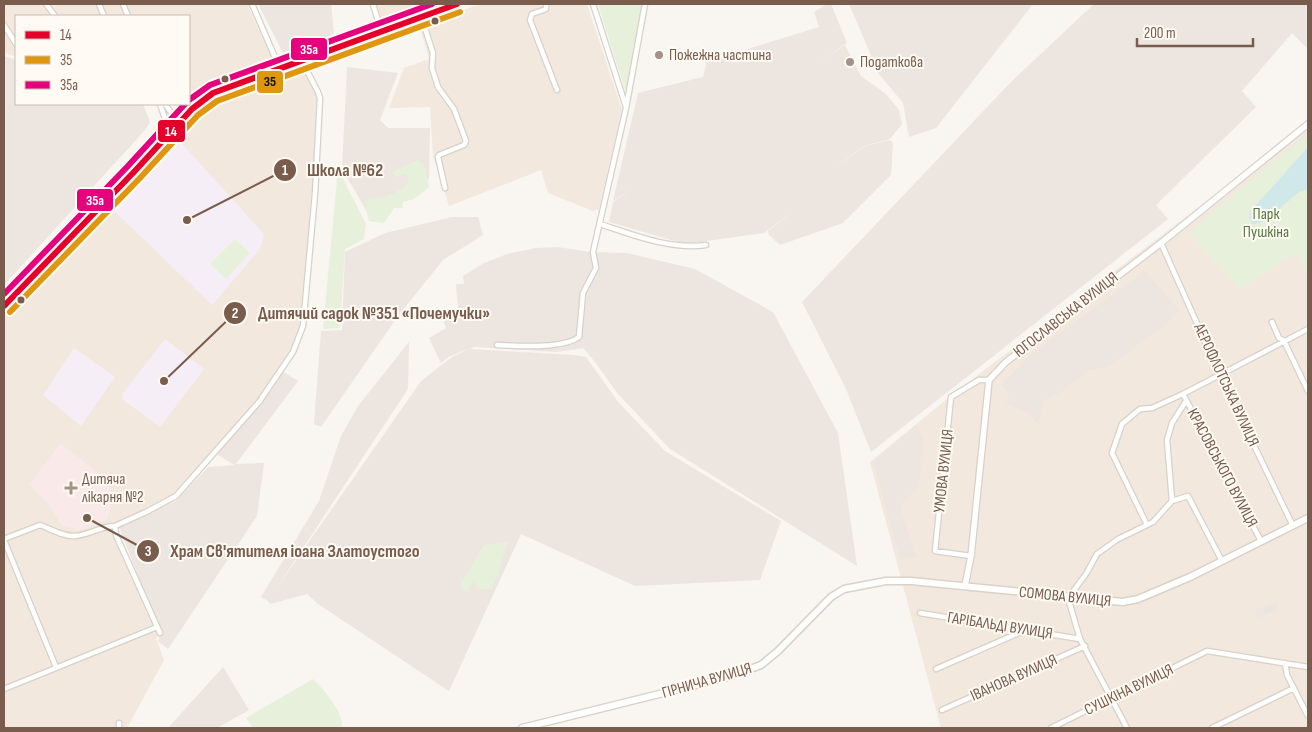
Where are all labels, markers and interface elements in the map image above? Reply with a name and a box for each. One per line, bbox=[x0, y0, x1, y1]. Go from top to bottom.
legend bbox=[15, 15, 190, 105]
scale bar bbox=[1137, 15, 1253, 47]
unlabelled marker bbox=[430, 16, 440, 26]
text: 200 m bbox=[1144, 24, 1176, 43]
text: 14 bbox=[60, 26, 72, 45]
line badge: 35а bbox=[290, 37, 328, 61]
text: 35а bbox=[300, 41, 318, 58]
place label: Пожежна частина bbox=[669, 46, 771, 65]
marker: Пожежна частина bbox=[653, 49, 665, 61]
text: 35 bbox=[60, 51, 72, 70]
place label: Податкова bbox=[860, 53, 923, 72]
marker: Податкова bbox=[844, 56, 856, 68]
line badge: 35 bbox=[256, 70, 284, 94]
text: 35 bbox=[264, 73, 276, 90]
unlabelled marker bbox=[220, 74, 230, 84]
text: 35а bbox=[60, 76, 78, 95]
line badge: 14 bbox=[157, 119, 186, 143]
text: 14 bbox=[165, 123, 178, 140]
callout: Школа №62 bbox=[272, 153, 393, 186]
text: Школа №62 bbox=[307, 160, 383, 181]
text: 1 bbox=[282, 161, 288, 180]
line badge: 35а bbox=[76, 188, 114, 212]
text: 35а bbox=[86, 192, 104, 209]
park label: Парк Пушкіна bbox=[1243, 205, 1289, 242]
street label: ЮГОСЛАВСЬКА ВУЛИЦЯ bbox=[1010, 268, 1122, 362]
unlabelled marker bbox=[16, 295, 26, 305]
callout: Дитячий садок №351 «Почемучки» bbox=[222, 296, 500, 329]
text: Дитячий садок №351 «Почемучки» bbox=[258, 303, 490, 324]
text: 2 bbox=[232, 304, 238, 323]
street label: АЕРОФЛОТСЬКА ВУЛИЦЯ bbox=[1189, 320, 1263, 449]
street label: КРАСОВСЬКОГО ВУЛИЦЯ bbox=[1183, 405, 1261, 531]
street label: УМОВА ВУЛИЦЯ bbox=[930, 428, 958, 514]
place label: Дитяча лікарня №2 bbox=[82, 470, 144, 507]
marker: Дитяча лікарня №2 bbox=[64, 481, 78, 495]
callout: Храм Св'ятителя іоана Златоустого bbox=[136, 534, 430, 567]
text: Храм Св'ятителя іоана Златоустого bbox=[169, 541, 420, 562]
text: 3 bbox=[145, 542, 152, 561]
street label: СОМОВА ВУЛИЦЯ bbox=[1018, 583, 1112, 611]
street label: ГАРІБАЛЬДІ ВУЛИЦЯ bbox=[946, 608, 1054, 644]
street label: ІВАНОВА ВУЛИЦЯ bbox=[968, 650, 1060, 706]
street label: ГІРНИЧА ВУЛИЦЯ bbox=[660, 659, 754, 703]
street label: СУШКІНА ВУЛИЦЯ bbox=[1081, 660, 1177, 720]

